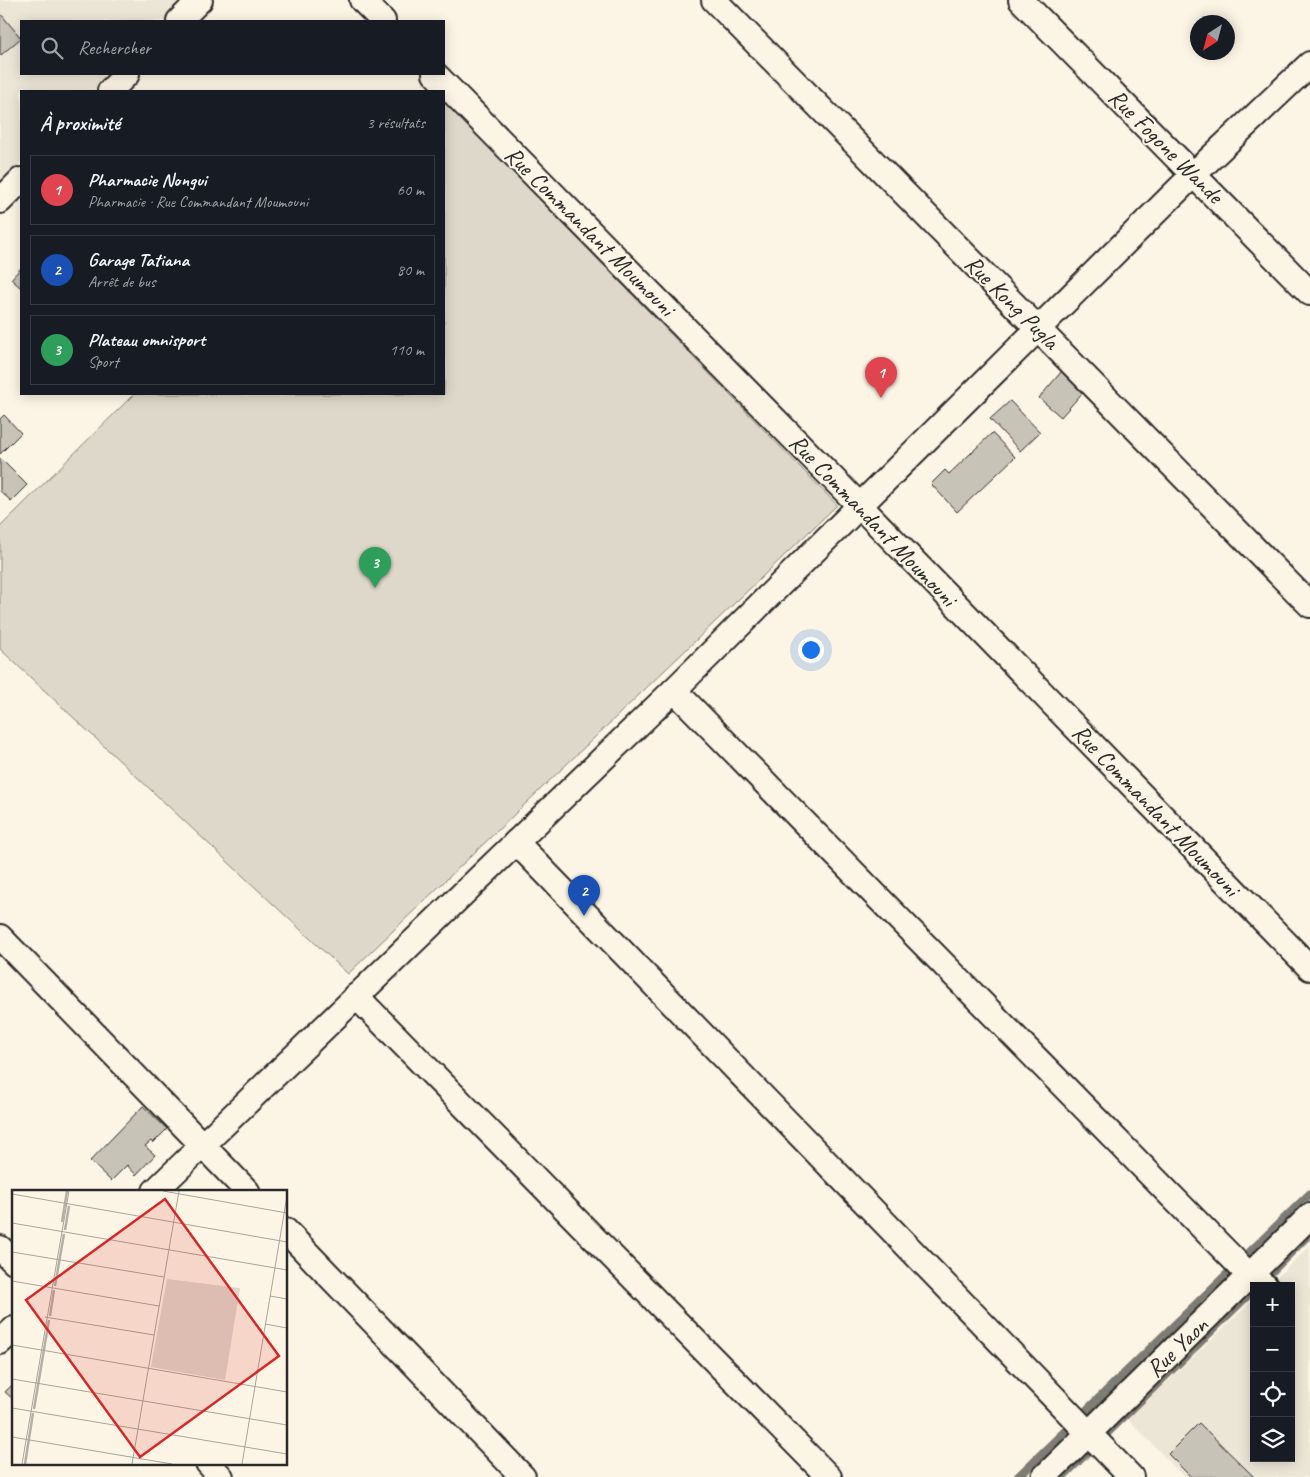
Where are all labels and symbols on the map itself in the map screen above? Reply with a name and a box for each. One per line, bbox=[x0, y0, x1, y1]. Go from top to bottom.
north arrow bbox=[1190, 15, 1235, 60]
street label: Rue Fogone Wande bbox=[1102, 82, 1231, 211]
street label: Rue Commandant Moumouni bbox=[499, 140, 683, 324]
street label: Rue Kong Pugla bbox=[958, 248, 1066, 356]
pin: 1 bbox=[865, 357, 897, 398]
street label: Rue Commandant Moumouni bbox=[783, 427, 965, 614]
pin: 3 bbox=[359, 547, 391, 588]
your location bbox=[798, 637, 824, 663]
street label: Rue Commandant Moumouni bbox=[1066, 717, 1248, 904]
pin: 2 bbox=[568, 875, 600, 916]
inset map bbox=[12, 1190, 288, 1464]
street label: Rue Yaon bbox=[1140, 1310, 1215, 1384]

